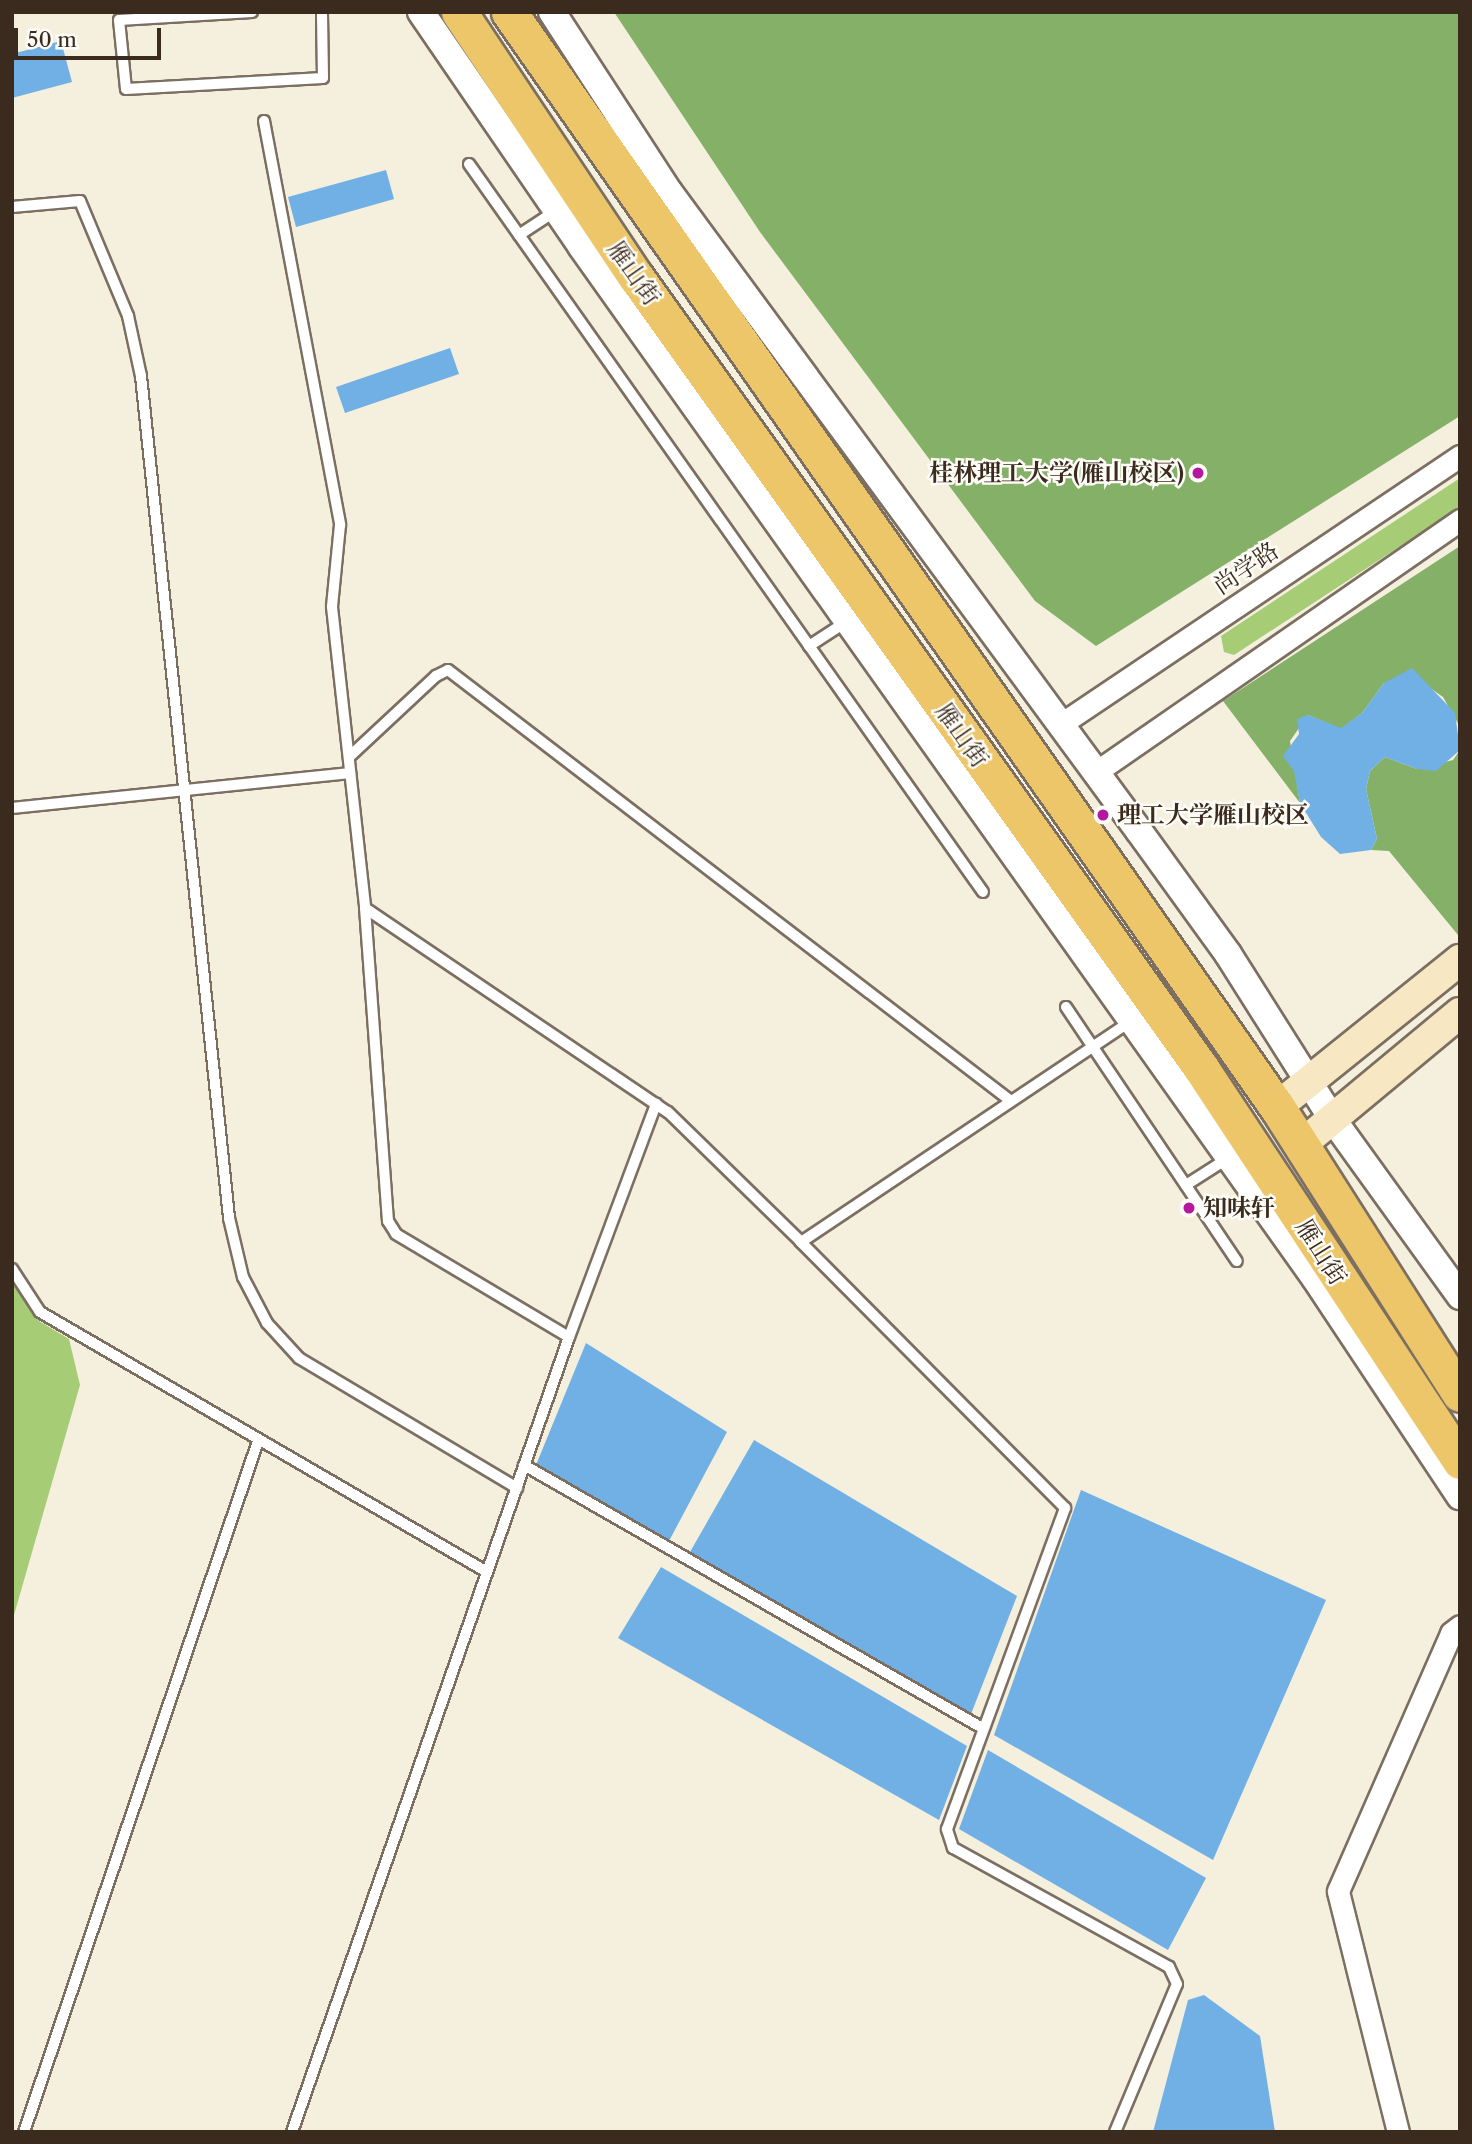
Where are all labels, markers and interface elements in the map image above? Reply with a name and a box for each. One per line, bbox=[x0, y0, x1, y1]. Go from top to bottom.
scale bar bbox=[18, 14, 164, 58]
text: 50 m bbox=[27, 27, 77, 52]
street label: 雁山街 bbox=[602, 235, 666, 311]
place label: 桂林理工大学(雁山校区) bbox=[929, 459, 1184, 487]
marker: 桂林理工大学(雁山校区) bbox=[1190, 465, 1206, 481]
street label: 尚学路 bbox=[1208, 536, 1284, 600]
street label: 雁山街 bbox=[930, 697, 994, 773]
place label: 理工大学雁山校区 bbox=[1117, 801, 1309, 829]
marker: 理工大学雁山校区 bbox=[1095, 807, 1111, 823]
place label: 知味轩 bbox=[1203, 1194, 1275, 1222]
marker: 知味轩 bbox=[1181, 1200, 1197, 1216]
street label: 雁山街 bbox=[1290, 1214, 1352, 1290]

